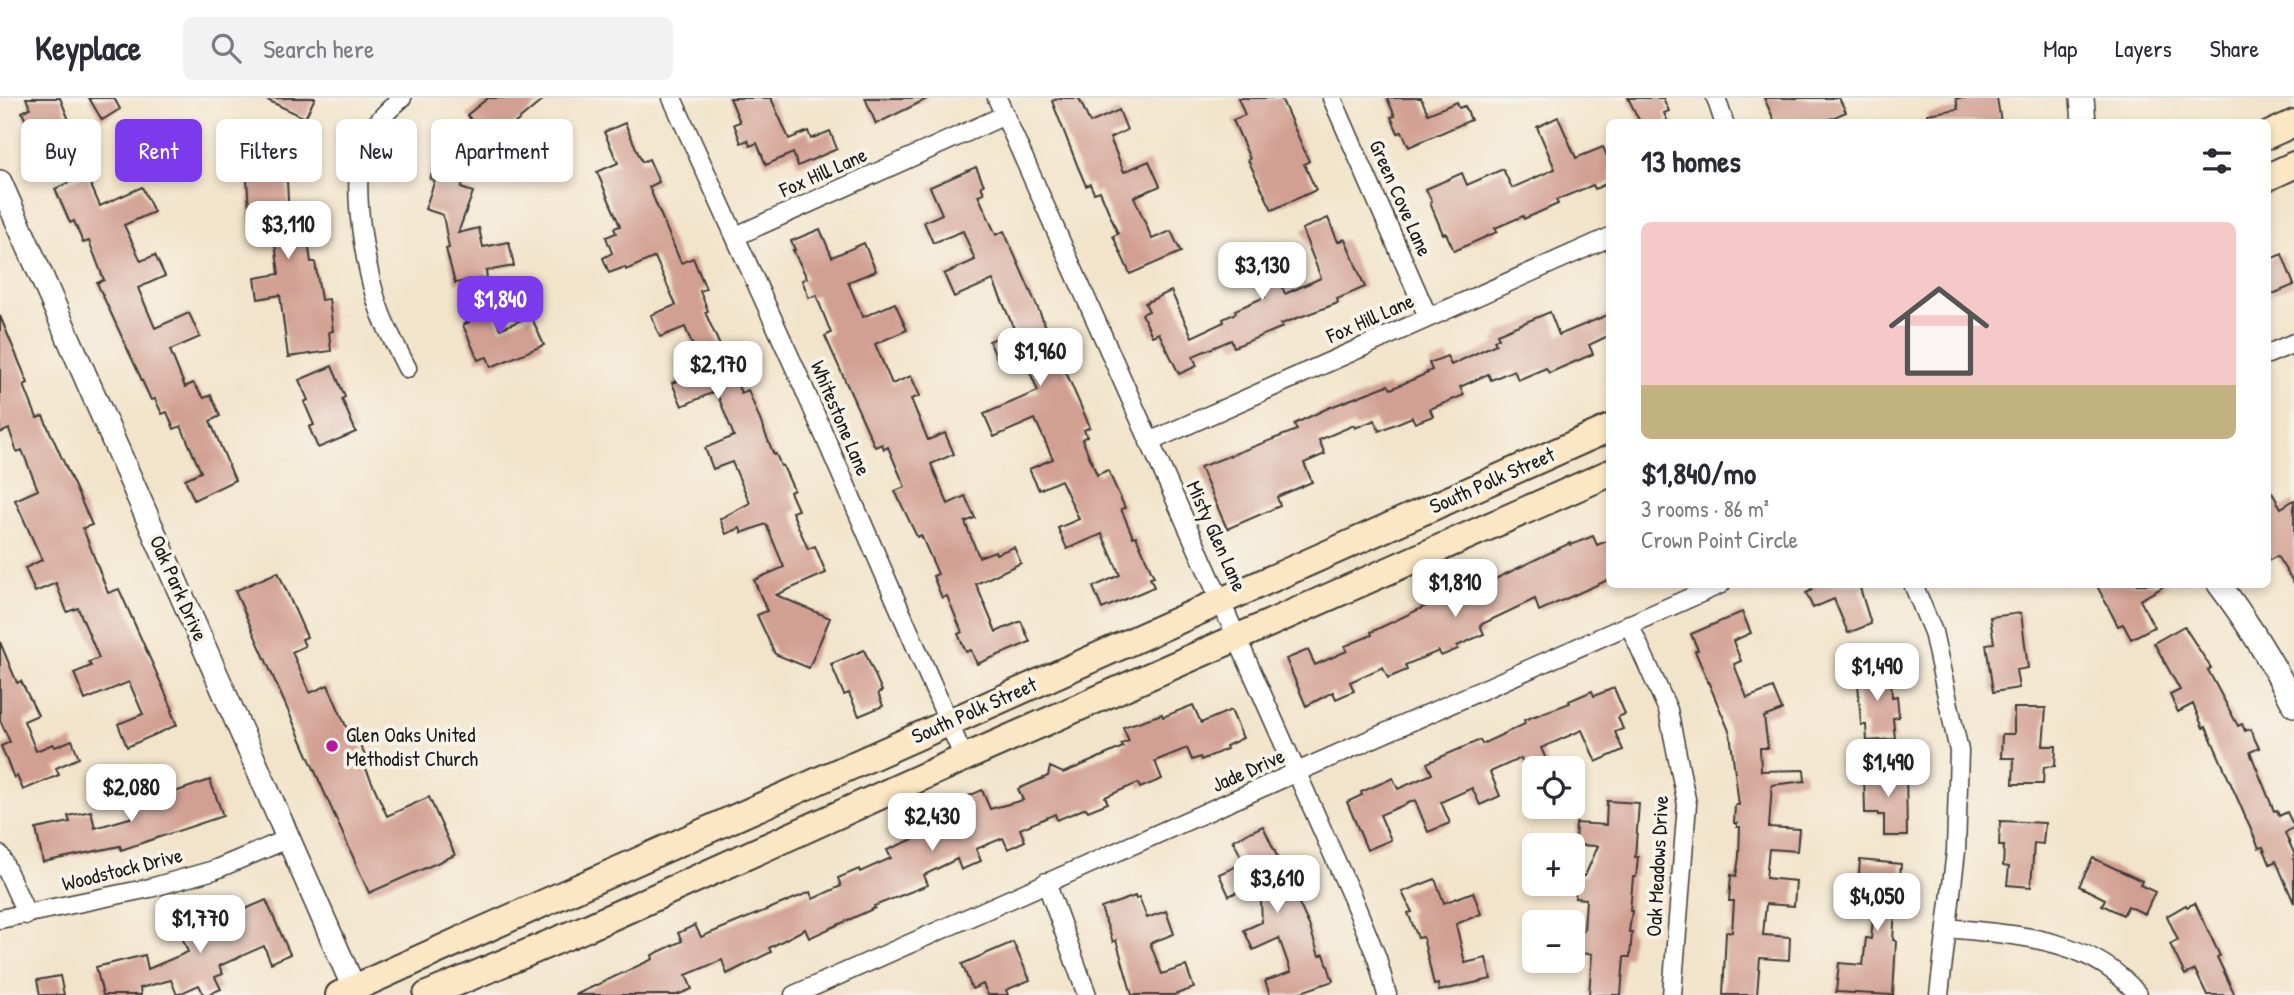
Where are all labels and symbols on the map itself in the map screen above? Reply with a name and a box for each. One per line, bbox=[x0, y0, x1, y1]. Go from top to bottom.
street label: Green Cove Lane bbox=[1362, 135, 1440, 261]
street label: Fox Hill Lane bbox=[774, 140, 871, 205]
pin: $3,110 bbox=[231, 202, 345, 261]
pin: $3,130 bbox=[1205, 242, 1319, 302]
pin: $1,840 bbox=[443, 276, 557, 336]
street label: Fox Hill Lane bbox=[1321, 286, 1418, 351]
pin: $1,960 bbox=[983, 328, 1097, 388]
pin: $2,170 bbox=[661, 342, 775, 401]
street label: Whitestone Lane bbox=[804, 356, 878, 480]
street label: South Polk Street bbox=[1425, 439, 1560, 520]
street label: Misty Glen Lane bbox=[1180, 476, 1254, 596]
street label: Oak Park Drive bbox=[143, 531, 215, 645]
pin: $1,810 bbox=[1398, 560, 1512, 619]
pin: $1,490 bbox=[1820, 644, 1934, 703]
street label: South Polk Street bbox=[907, 669, 1042, 750]
place label: Glen Oaks United Methodist Church bbox=[346, 720, 478, 773]
marker: Glen Oaks United Methodist Church bbox=[324, 738, 340, 754]
pin: $1,490 bbox=[1831, 740, 1945, 799]
street label: Jade Drive bbox=[1207, 741, 1289, 799]
pin: $2,080 bbox=[74, 764, 188, 824]
pin: $2,430 bbox=[875, 794, 989, 853]
street label: Oak Meadows Drive bbox=[1639, 795, 1675, 937]
street label: Woodstock Drive bbox=[59, 840, 185, 898]
pin: $3,610 bbox=[1220, 856, 1334, 915]
pin: $4,050 bbox=[1820, 874, 1934, 933]
pin: $1,770 bbox=[143, 896, 257, 955]

